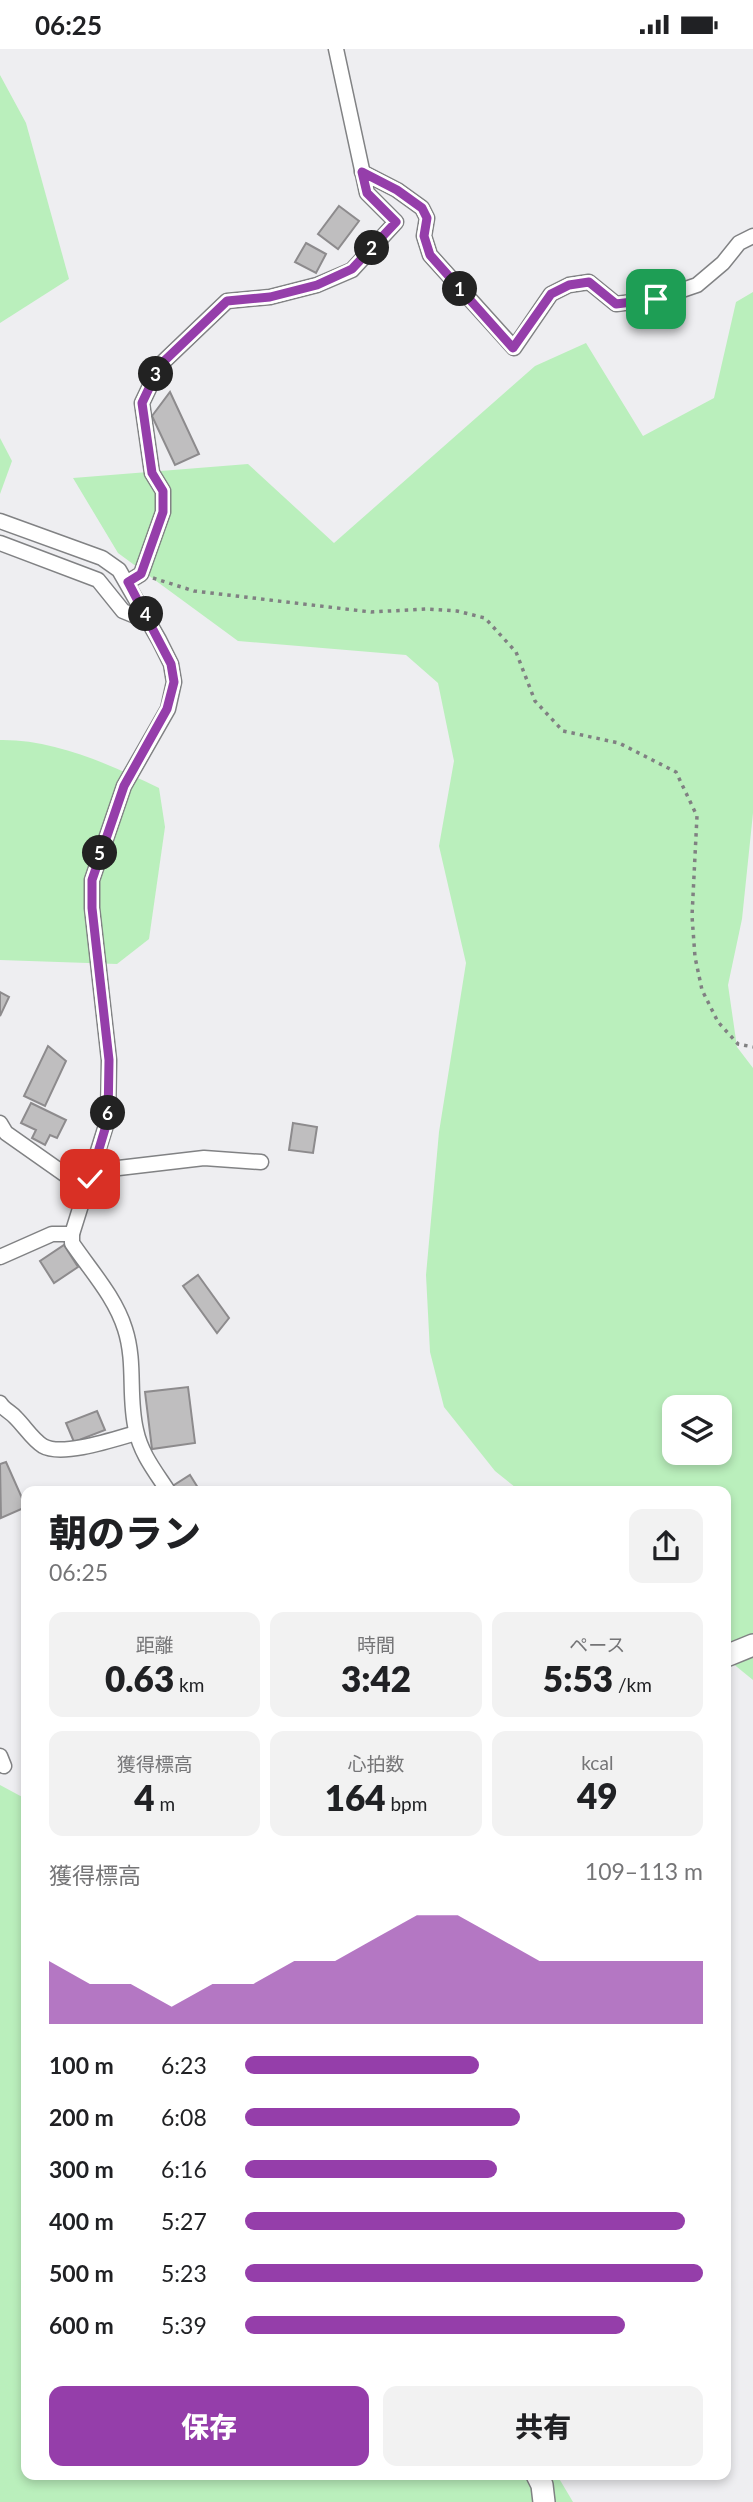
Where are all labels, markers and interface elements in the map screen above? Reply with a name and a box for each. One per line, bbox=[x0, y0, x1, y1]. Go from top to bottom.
text: 06:25 bbox=[35, 9, 102, 41]
pin: 2 bbox=[354, 231, 390, 265]
text: 2 bbox=[366, 236, 377, 259]
pin bbox=[626, 269, 686, 329]
pin: 1 bbox=[442, 271, 477, 307]
text: 1 bbox=[454, 277, 465, 300]
icon: arrive bbox=[637, 280, 675, 318]
pin: 3 bbox=[138, 357, 174, 391]
text: 3 bbox=[150, 362, 161, 385]
pin: 4 bbox=[128, 597, 164, 631]
text: 4 bbox=[140, 602, 151, 625]
pin: 5 bbox=[82, 835, 118, 871]
text: 5 bbox=[94, 841, 105, 864]
pin: 6 bbox=[90, 1095, 126, 1131]
text: 6 bbox=[102, 1101, 113, 1124]
pin bbox=[60, 1149, 120, 1209]
icon: check bbox=[71, 1160, 109, 1198]
map controls bbox=[662, 1395, 732, 1465]
button: layers bbox=[662, 1395, 732, 1465]
text: 朝のラン bbox=[49, 1509, 201, 1555]
button: share bbox=[629, 1509, 703, 1583]
text: 06:25 bbox=[49, 1558, 108, 1586]
text: 距離 bbox=[136, 1633, 174, 1656]
text: 時間 bbox=[357, 1633, 395, 1656]
text: ペース bbox=[569, 1633, 625, 1656]
text: 0.63 bbox=[105, 1657, 174, 1699]
text: 3:42 bbox=[341, 1657, 411, 1699]
text: 5:53 bbox=[543, 1657, 613, 1699]
text: km bbox=[174, 1673, 204, 1696]
text: /km bbox=[613, 1673, 652, 1696]
text: kcal bbox=[581, 1751, 613, 1774]
text: 獲得標高 bbox=[117, 1752, 193, 1775]
text: 心拍数 bbox=[347, 1752, 405, 1775]
text: 49 bbox=[577, 1774, 618, 1816]
text: 4 bbox=[134, 1776, 155, 1818]
text: 164 bbox=[325, 1776, 386, 1818]
text: m bbox=[155, 1792, 175, 1815]
text: bpm bbox=[386, 1792, 427, 1815]
text: 109–113 m bbox=[585, 1857, 703, 1885]
text: 獲得標高 bbox=[49, 1861, 141, 1889]
text: 100 m bbox=[49, 2051, 114, 2079]
text: 6:23 bbox=[161, 2051, 207, 2079]
text: 200 m bbox=[49, 2103, 114, 2131]
text: 6:08 bbox=[161, 2103, 207, 2131]
text: 300 m bbox=[49, 2155, 114, 2183]
text: 6:16 bbox=[161, 2155, 207, 2183]
text: 400 m bbox=[49, 2207, 114, 2235]
text: 5:27 bbox=[161, 2207, 207, 2235]
text: 500 m bbox=[49, 2259, 114, 2287]
text: 5:23 bbox=[161, 2259, 207, 2287]
text: 600 m bbox=[49, 2311, 114, 2339]
text: 5:39 bbox=[161, 2311, 207, 2339]
button: 保存 bbox=[49, 2386, 369, 2466]
button: 共有 bbox=[383, 2386, 703, 2466]

